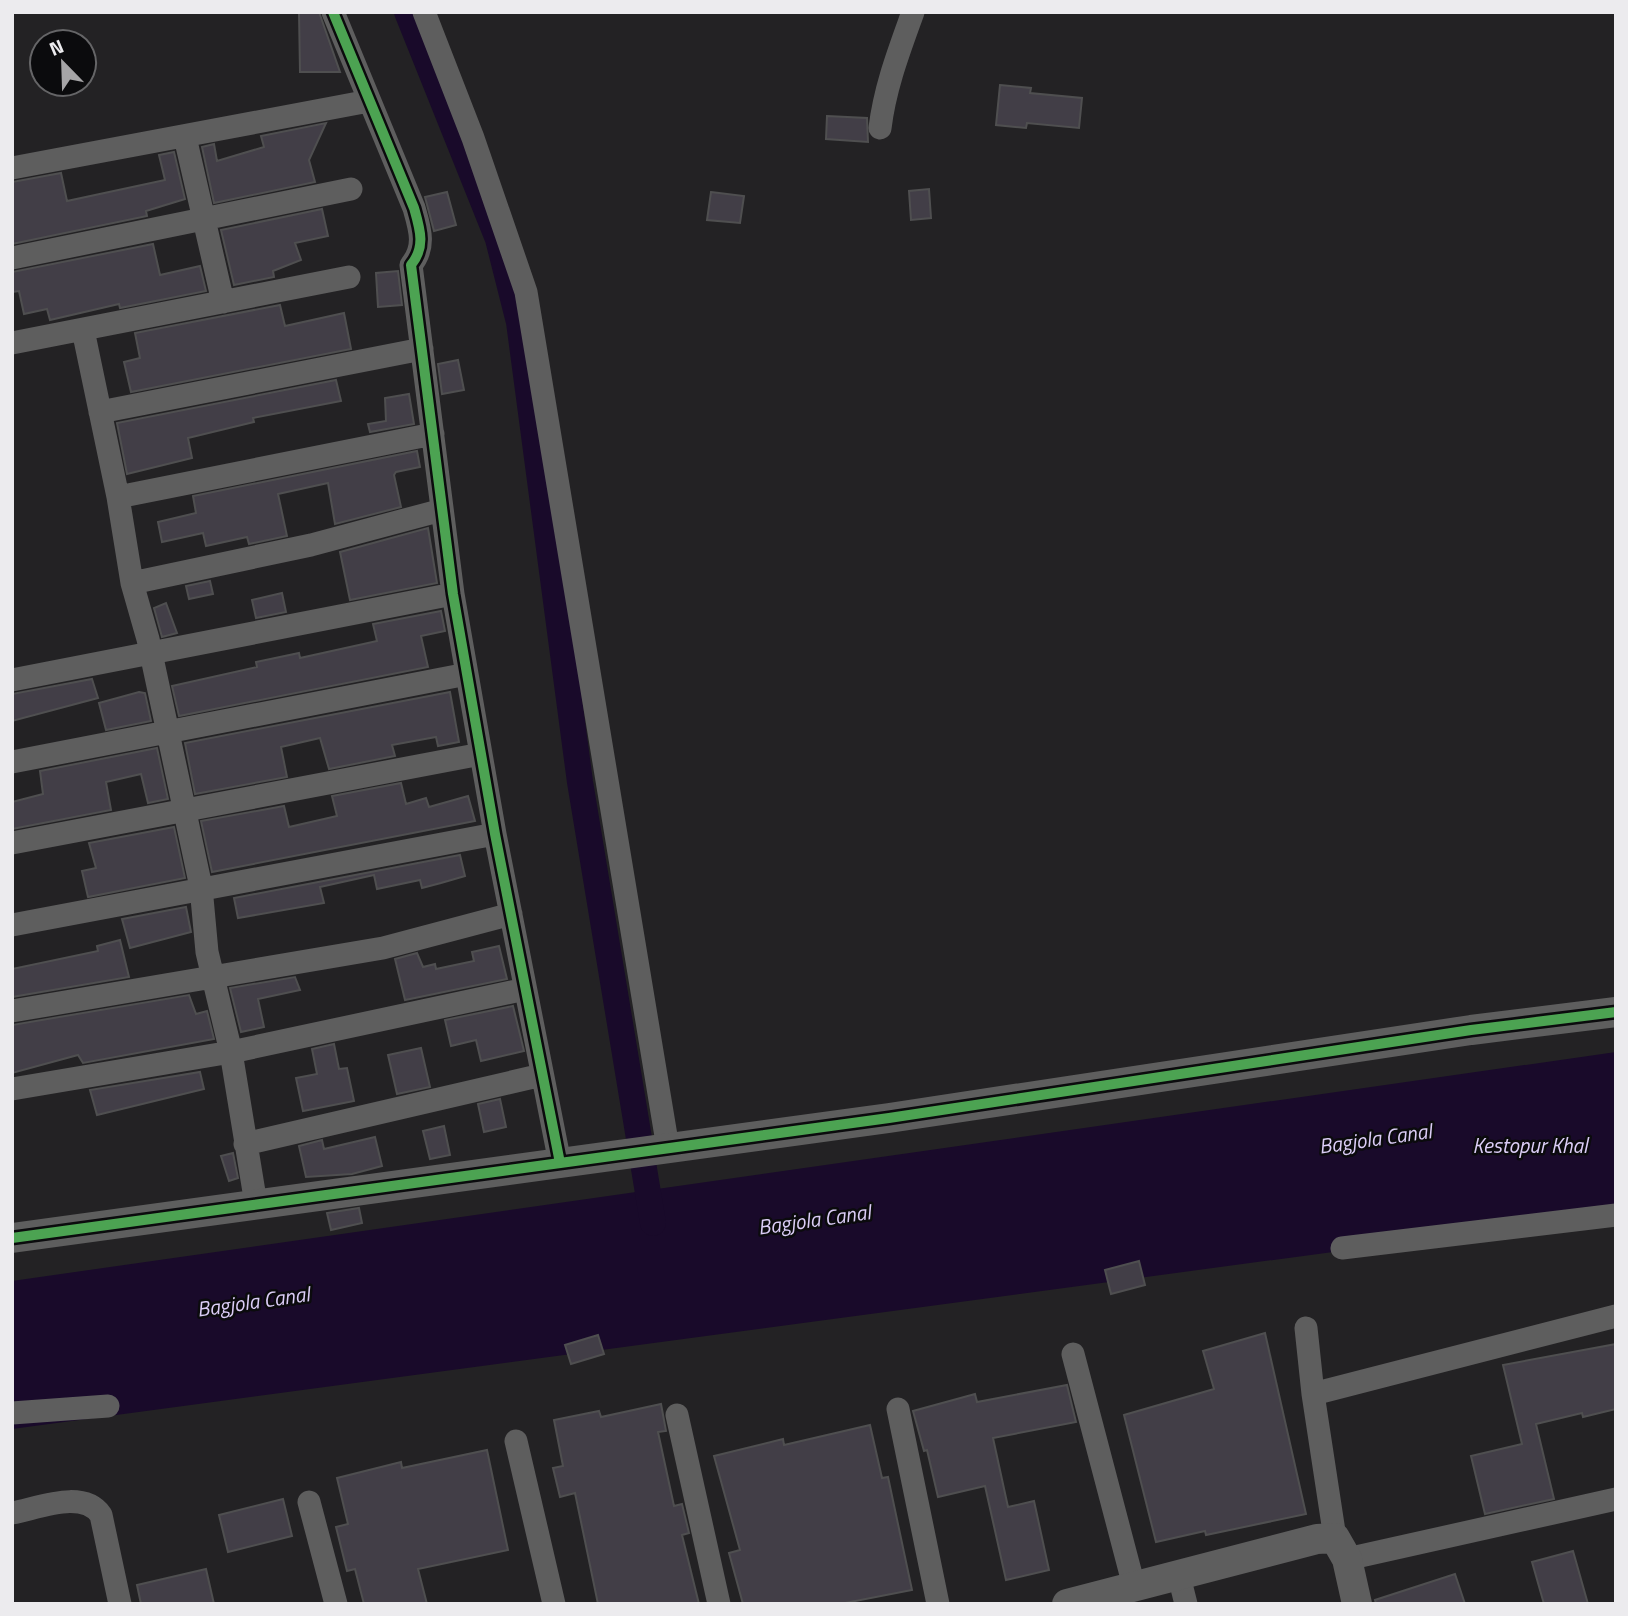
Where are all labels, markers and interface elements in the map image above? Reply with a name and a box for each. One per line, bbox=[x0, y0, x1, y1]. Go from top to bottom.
north arrow bbox=[28, 28, 98, 98]
text: N bbox=[44, 31, 68, 63]
water label: Bagjola Canal bbox=[1317, 1114, 1436, 1162]
water label: Kestopur Khal bbox=[1473, 1129, 1590, 1161]
water label: Bagjola Canal bbox=[756, 1195, 875, 1243]
water label: Bagjola Canal bbox=[195, 1277, 314, 1325]

